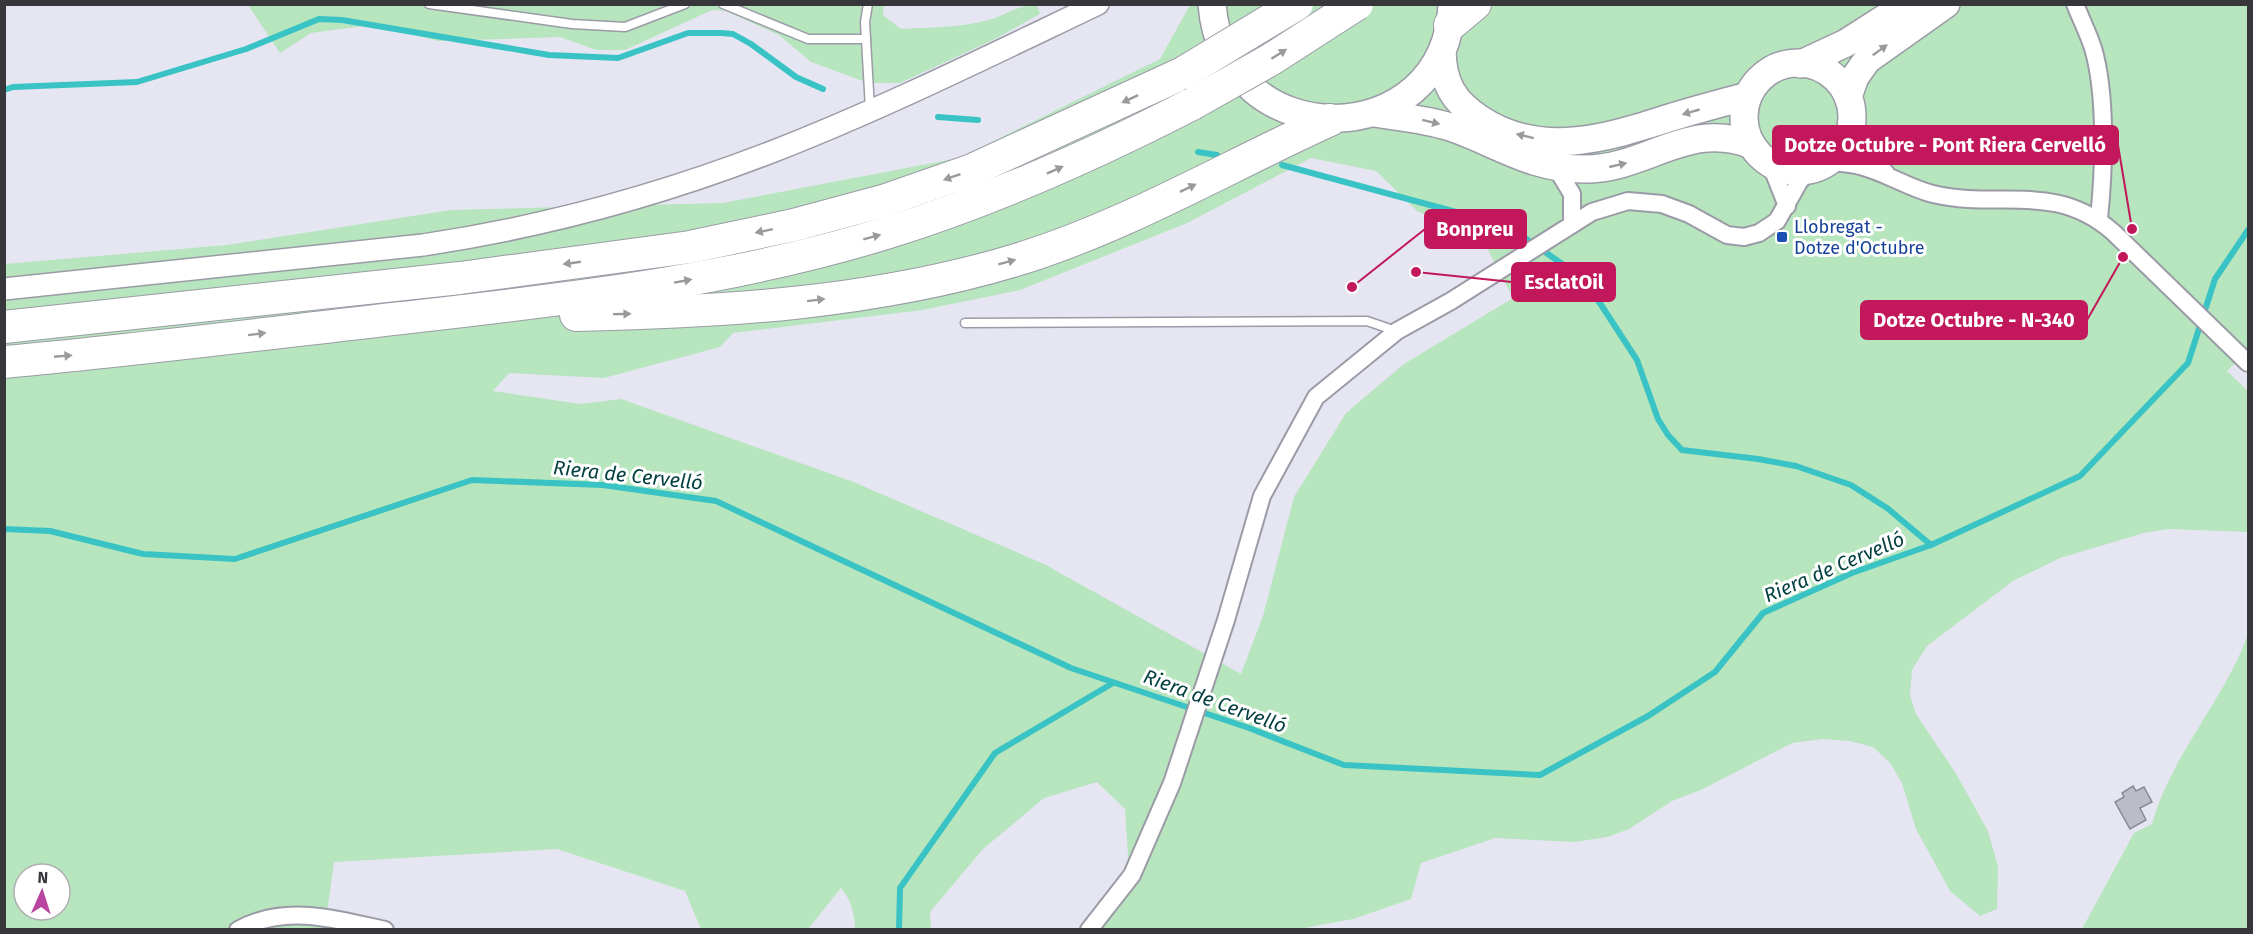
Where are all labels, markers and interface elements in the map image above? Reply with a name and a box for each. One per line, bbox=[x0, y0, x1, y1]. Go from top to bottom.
one-way arrow bbox=[1872, 45, 1887, 57]
one-way arrow bbox=[1271, 49, 1287, 60]
one-way arrow bbox=[1122, 95, 1139, 104]
one-way arrow bbox=[1682, 107, 1700, 117]
one-way arrow bbox=[1422, 118, 1440, 128]
callout: Dotze Octubre - Pont Riera Cervelló bbox=[1773, 126, 2118, 164]
one-way arrow bbox=[1515, 131, 1534, 141]
text: Dotze Octubre - Pont Riera Cervelló bbox=[1784, 133, 2106, 157]
one-way arrow bbox=[1608, 160, 1627, 169]
one-way arrow bbox=[1047, 165, 1065, 175]
one-way arrow bbox=[942, 173, 960, 183]
one-way arrow bbox=[1179, 184, 1196, 193]
callout: Bonpreu bbox=[1425, 210, 1526, 248]
place label: Llobregat - Dotze d'Octubre bbox=[1794, 216, 1925, 259]
text: Bonpreu bbox=[1436, 217, 1514, 241]
one-way arrow bbox=[755, 227, 774, 237]
marker: Llobregat - Dotze d'Octubre bbox=[1775, 230, 1789, 244]
one-way arrow bbox=[863, 231, 881, 241]
one-way arrow bbox=[999, 257, 1017, 266]
one-way arrow bbox=[563, 259, 582, 268]
callout: EsclatOil bbox=[1512, 263, 1615, 301]
text: EsclatOil bbox=[1524, 270, 1604, 294]
one-way arrow bbox=[673, 276, 692, 285]
one-way arrow bbox=[807, 295, 826, 305]
callout: Dotze Octubre - N-340 bbox=[1861, 301, 2087, 339]
text: Dotze Octubre - N-340 bbox=[1873, 308, 2075, 332]
one-way arrow bbox=[612, 309, 631, 319]
one-way arrow bbox=[247, 330, 266, 339]
one-way arrow bbox=[53, 351, 72, 361]
water label: Riera de Cervelló bbox=[552, 455, 704, 495]
water label: Riera de Cervelló bbox=[1760, 527, 1908, 607]
water label: Riera de Cervelló bbox=[1140, 664, 1290, 738]
north arrow bbox=[12, 862, 72, 922]
text: N bbox=[37, 868, 49, 887]

